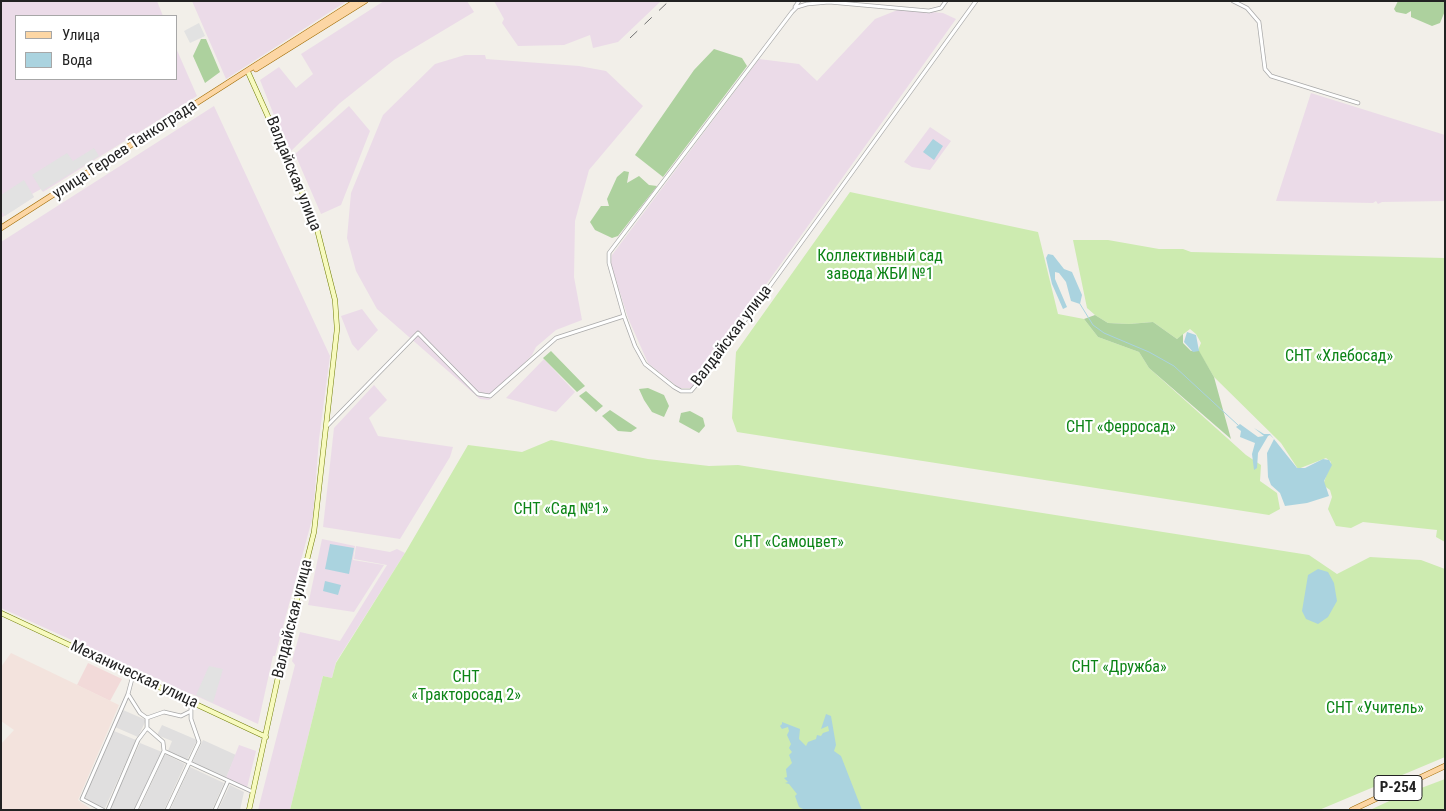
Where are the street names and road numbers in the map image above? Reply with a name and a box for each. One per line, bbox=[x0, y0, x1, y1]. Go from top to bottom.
street label: улица Героев Танкограда bbox=[49, 96, 201, 204]
street label: Валдайская улица bbox=[261, 114, 325, 234]
street label: Валдайская улица bbox=[688, 282, 776, 390]
street label: Валдайская улица bbox=[269, 558, 317, 680]
street label: Механическая улица bbox=[67, 637, 201, 713]
road number: Р-254 bbox=[1374, 776, 1422, 800]

